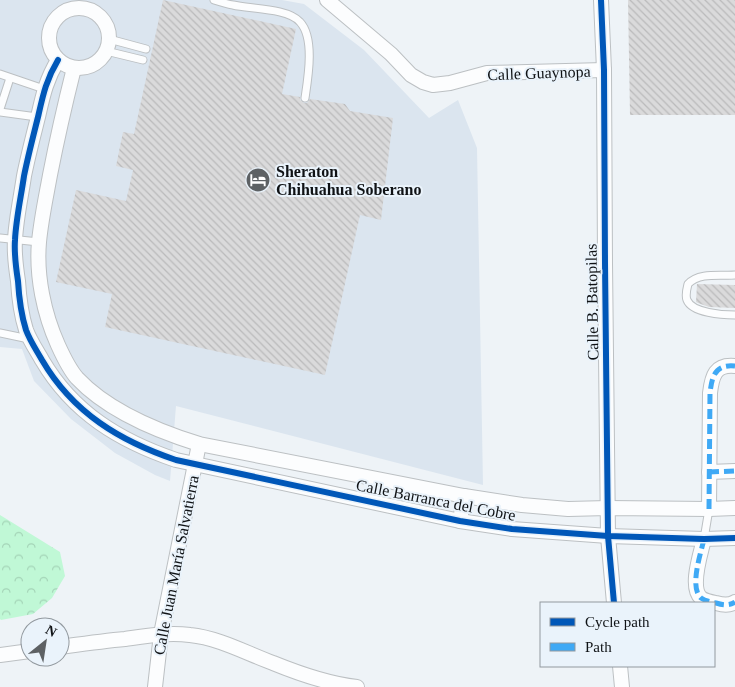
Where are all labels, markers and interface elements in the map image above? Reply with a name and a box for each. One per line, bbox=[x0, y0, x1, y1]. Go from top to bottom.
street label: Calle Guaynopa bbox=[487, 63, 591, 84]
place label: Sheraton Chihuahua Soberano bbox=[276, 163, 421, 198]
hotel icon: Sheraton Chihuahua Soberano bbox=[245, 167, 271, 193]
street label: Calle B. Batopilas bbox=[582, 243, 603, 361]
street label: Calle Juan María Salvatierra bbox=[150, 474, 202, 656]
street label: Calle Barranca del Cobre bbox=[355, 476, 517, 524]
legend bbox=[540, 602, 715, 667]
text: Cycle path bbox=[585, 614, 650, 630]
north arrow bbox=[20, 617, 70, 667]
text: N bbox=[43, 622, 59, 640]
text: Path bbox=[585, 639, 612, 655]

